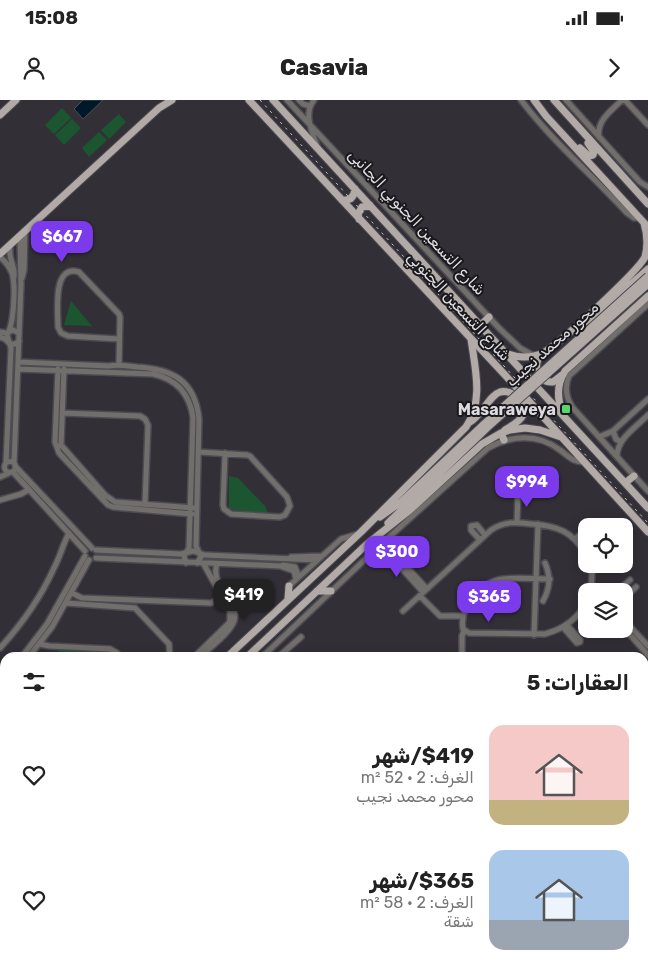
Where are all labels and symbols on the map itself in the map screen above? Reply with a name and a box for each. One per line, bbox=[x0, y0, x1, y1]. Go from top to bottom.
street label: شارع التسعين الجنوبي الجانبى bbox=[342, 145, 490, 301]
pin: $667 bbox=[32, 220, 92, 263]
street label: شارع التسعين الجنوبي bbox=[401, 247, 515, 367]
street label: محور محمد نجيب bbox=[502, 297, 603, 391]
place label: Masaraweya bbox=[458, 400, 556, 419]
marker: Masaraweya bbox=[560, 403, 572, 415]
pin: $994 bbox=[497, 466, 557, 508]
pin: $300 bbox=[367, 536, 427, 578]
pin: $419 bbox=[214, 578, 274, 621]
pin: $365 bbox=[459, 580, 519, 623]

